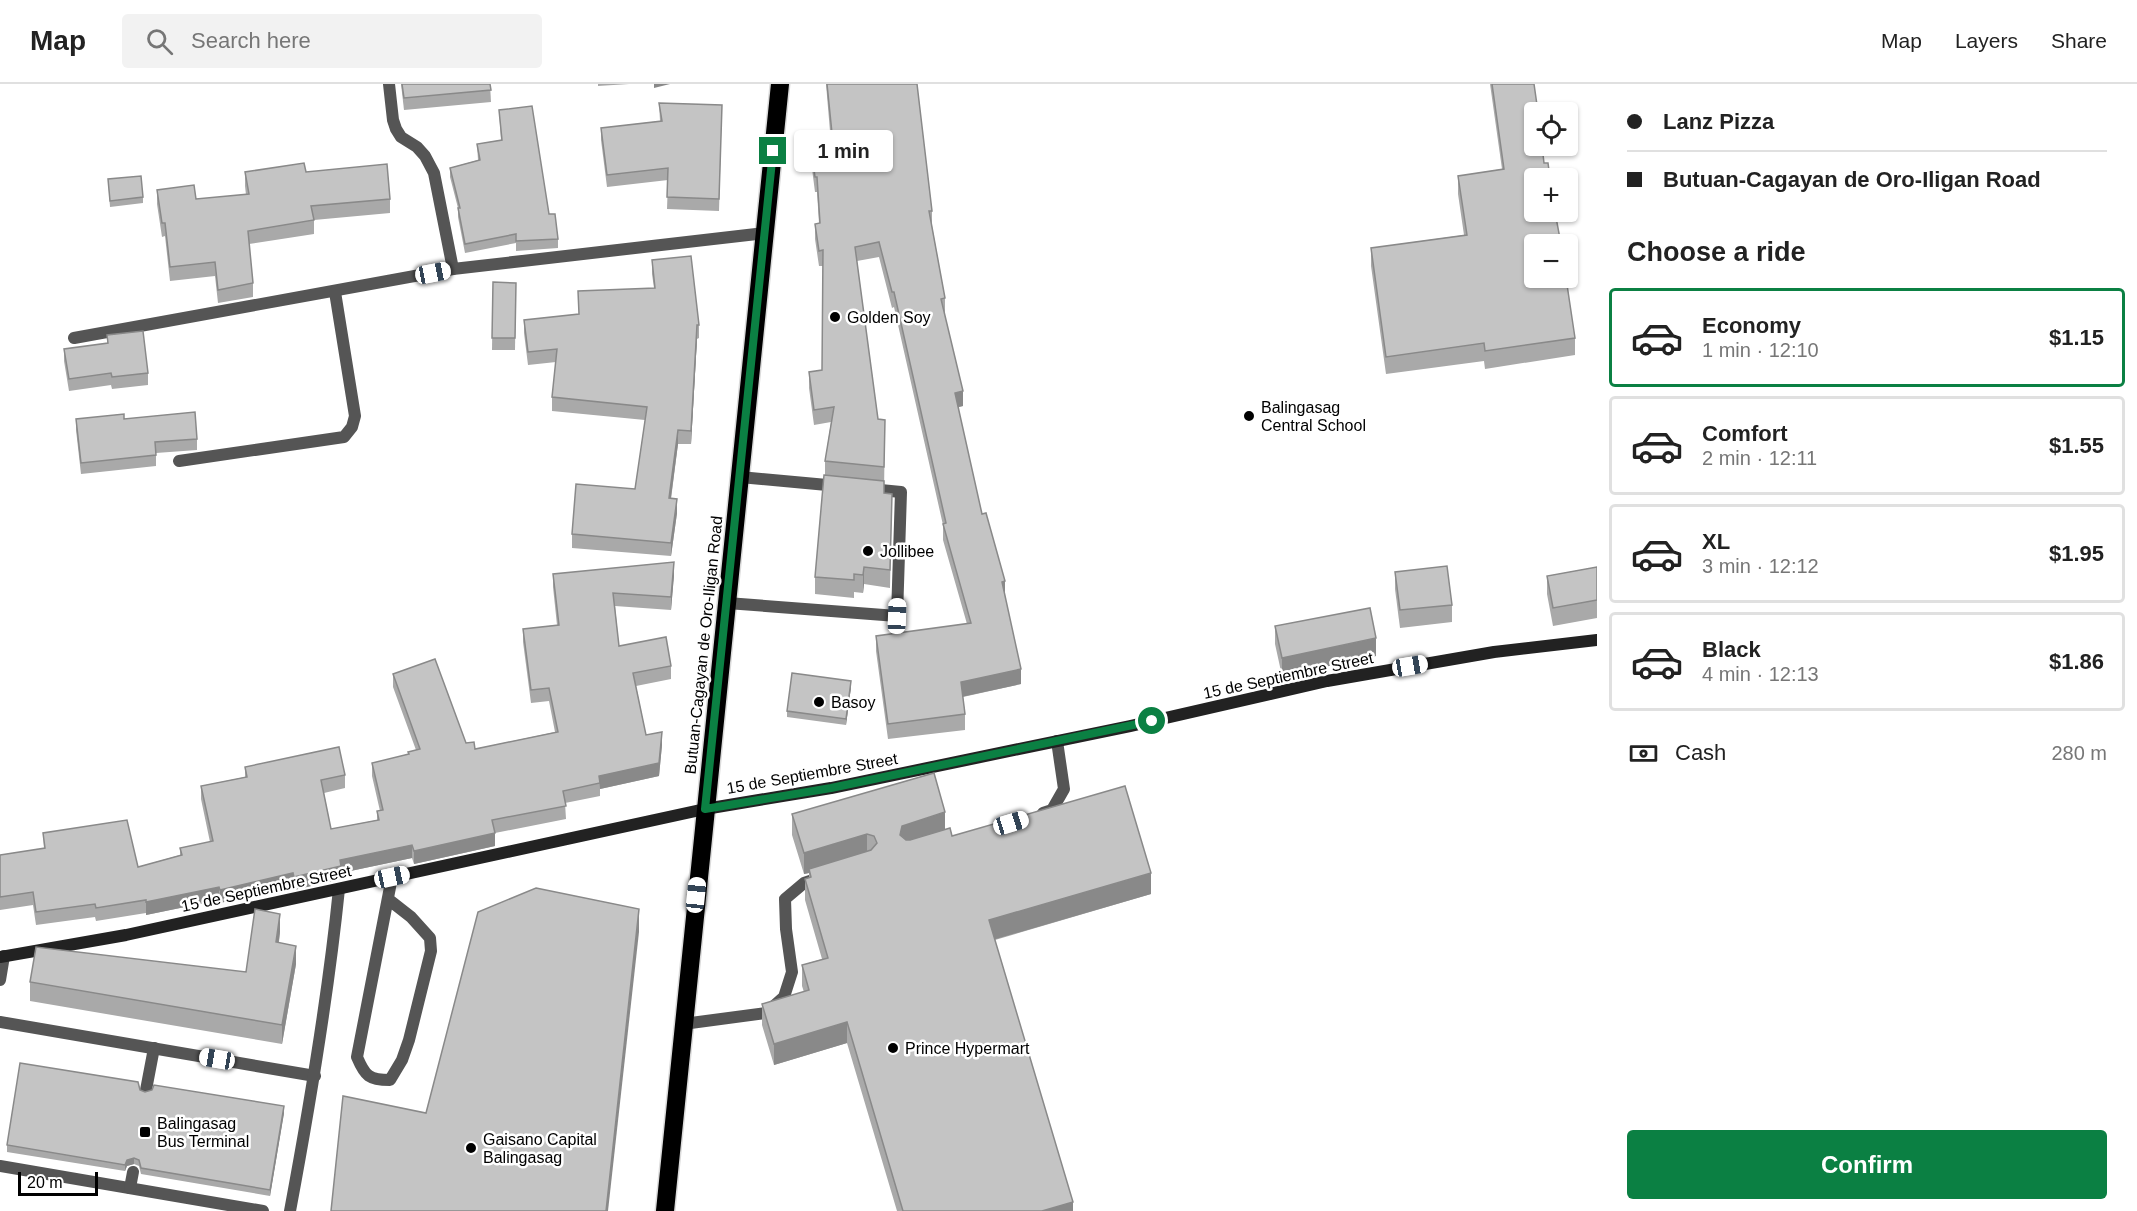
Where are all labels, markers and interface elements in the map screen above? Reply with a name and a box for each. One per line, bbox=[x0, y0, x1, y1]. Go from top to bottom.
search box bbox=[122, 14, 542, 68]
text: Map bbox=[30, 25, 86, 56]
icon: search bbox=[143, 25, 176, 58]
text: Search here bbox=[191, 28, 311, 53]
text: Map bbox=[1881, 29, 1922, 52]
text: Layers bbox=[1955, 29, 2018, 52]
text: Share bbox=[2051, 29, 2107, 52]
map controls bbox=[1524, 102, 1578, 288]
button: locate bbox=[1524, 102, 1578, 156]
text: Lanz Pizza bbox=[1663, 109, 1774, 134]
callout: 1 min bbox=[794, 130, 893, 172]
route end bbox=[759, 137, 786, 164]
text: 1 min bbox=[817, 140, 870, 162]
text: Butuan-Cagayan de Oro-Iligan Road bbox=[1663, 167, 2041, 192]
button: + bbox=[1524, 168, 1578, 222]
button: − bbox=[1524, 234, 1578, 288]
text: Choose a ride bbox=[1627, 237, 1806, 267]
car bbox=[414, 261, 452, 285]
place label: Golden Soy bbox=[847, 309, 931, 326]
marker: Golden Soy bbox=[828, 310, 842, 324]
icon: car bbox=[1630, 311, 1684, 365]
text: Economy bbox=[1702, 313, 1801, 338]
text: $1.15 bbox=[2049, 325, 2104, 350]
text: 1 min · 12:10 bbox=[1702, 339, 1819, 361]
place label: Balingasag Central School bbox=[1261, 399, 1366, 434]
marker: Balingasag Central School bbox=[1242, 409, 1256, 423]
icon: car bbox=[1630, 419, 1684, 473]
text: Comfort bbox=[1702, 421, 1788, 446]
text: $1.55 bbox=[2049, 433, 2104, 458]
text: 2 min · 12:11 bbox=[1702, 447, 1817, 469]
street label: Butuan-Cagayan de Oro-Iligan Road bbox=[681, 515, 726, 775]
icon: car bbox=[1630, 527, 1684, 581]
text: XL bbox=[1702, 529, 1730, 554]
text: $1.95 bbox=[2049, 541, 2104, 566]
place label: Jollibee bbox=[880, 543, 934, 560]
marker: Jollibee bbox=[861, 544, 875, 558]
text: 3 min · 12:12 bbox=[1702, 555, 1819, 577]
car bbox=[887, 598, 907, 634]
icon: car bbox=[1630, 635, 1684, 689]
text: Black bbox=[1702, 637, 1761, 662]
street label: 15 de Septiembre Street bbox=[1202, 649, 1375, 702]
text: $1.86 bbox=[2049, 649, 2104, 674]
car bbox=[1391, 654, 1429, 678]
text: 4 min · 12:13 bbox=[1702, 663, 1819, 685]
place label: Basoy bbox=[831, 694, 875, 711]
marker: Basoy bbox=[812, 695, 826, 709]
route start bbox=[1138, 707, 1165, 734]
icon: cash bbox=[1627, 737, 1660, 770]
text: Cash bbox=[1675, 740, 1726, 765]
text: 280 m bbox=[2051, 742, 2107, 764]
street label: 15 de Septiembre Street bbox=[725, 750, 900, 797]
car bbox=[991, 809, 1031, 837]
street label: 15 de Septiembre Street bbox=[180, 862, 353, 915]
car bbox=[373, 864, 411, 890]
car bbox=[685, 876, 707, 914]
place label: Prince Hypermart bbox=[905, 1040, 1030, 1057]
marker: Prince Hypermart bbox=[886, 1041, 900, 1055]
car bbox=[198, 1047, 236, 1071]
place label: Balingasag Bus Terminal bbox=[157, 1115, 249, 1150]
marker: Balingasag Bus Terminal bbox=[138, 1125, 152, 1139]
button: Confirm bbox=[1627, 1130, 2107, 1199]
place label: Gaisano Capital Balingasag bbox=[483, 1131, 597, 1166]
marker: Gaisano Capital Balingasag bbox=[464, 1141, 478, 1155]
scale bar bbox=[18, 1169, 98, 1196]
text: 20 m bbox=[27, 1174, 63, 1191]

